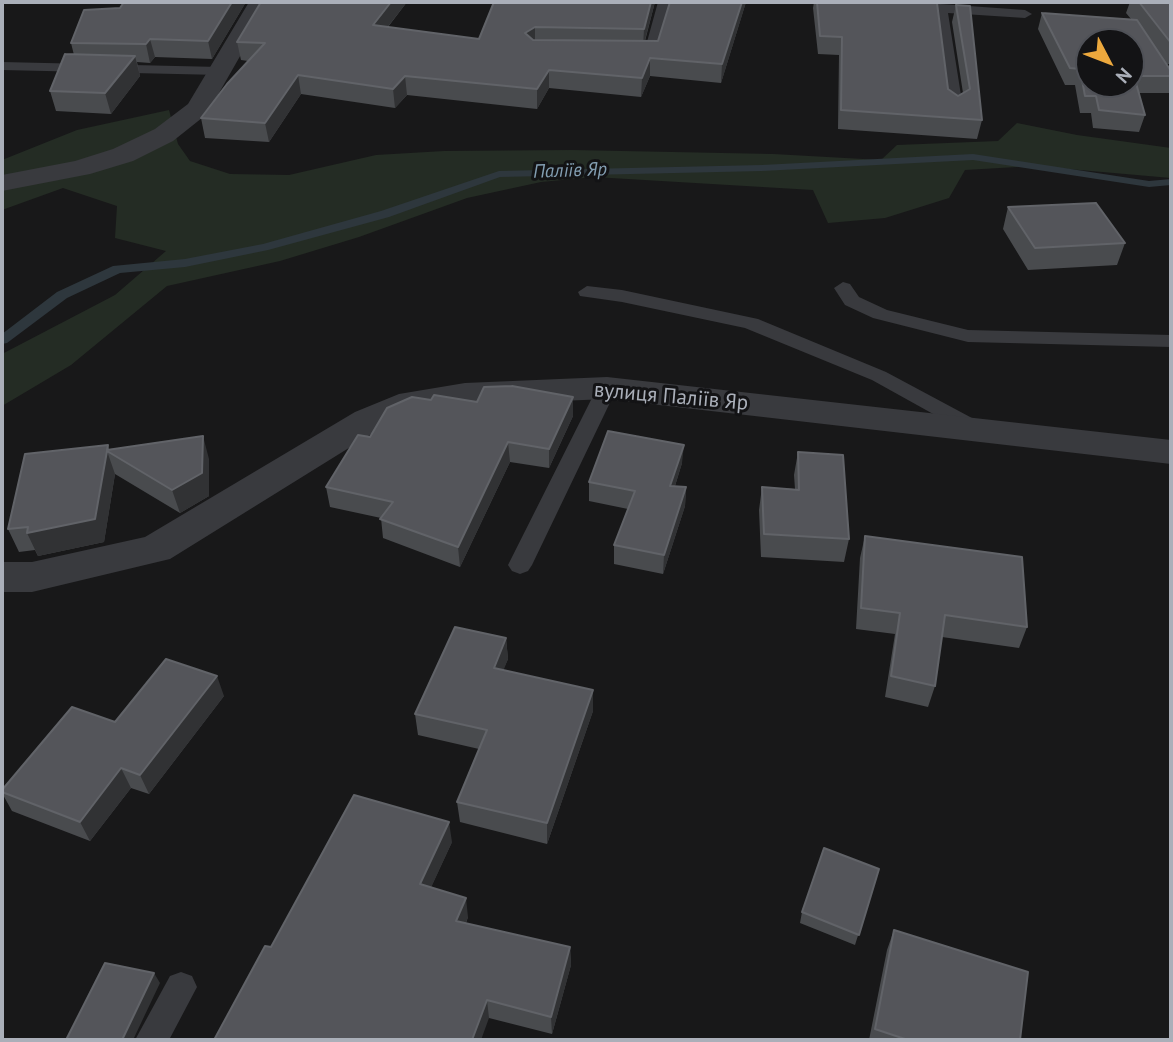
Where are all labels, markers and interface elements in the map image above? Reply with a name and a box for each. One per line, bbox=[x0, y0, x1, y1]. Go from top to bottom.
north arrow bbox=[1075, 28, 1145, 98]
text: N bbox=[1111, 63, 1137, 88]
water label: Паліїв Яр bbox=[533, 158, 607, 184]
street label: вулиця Паліїв Яр bbox=[593, 378, 749, 416]

